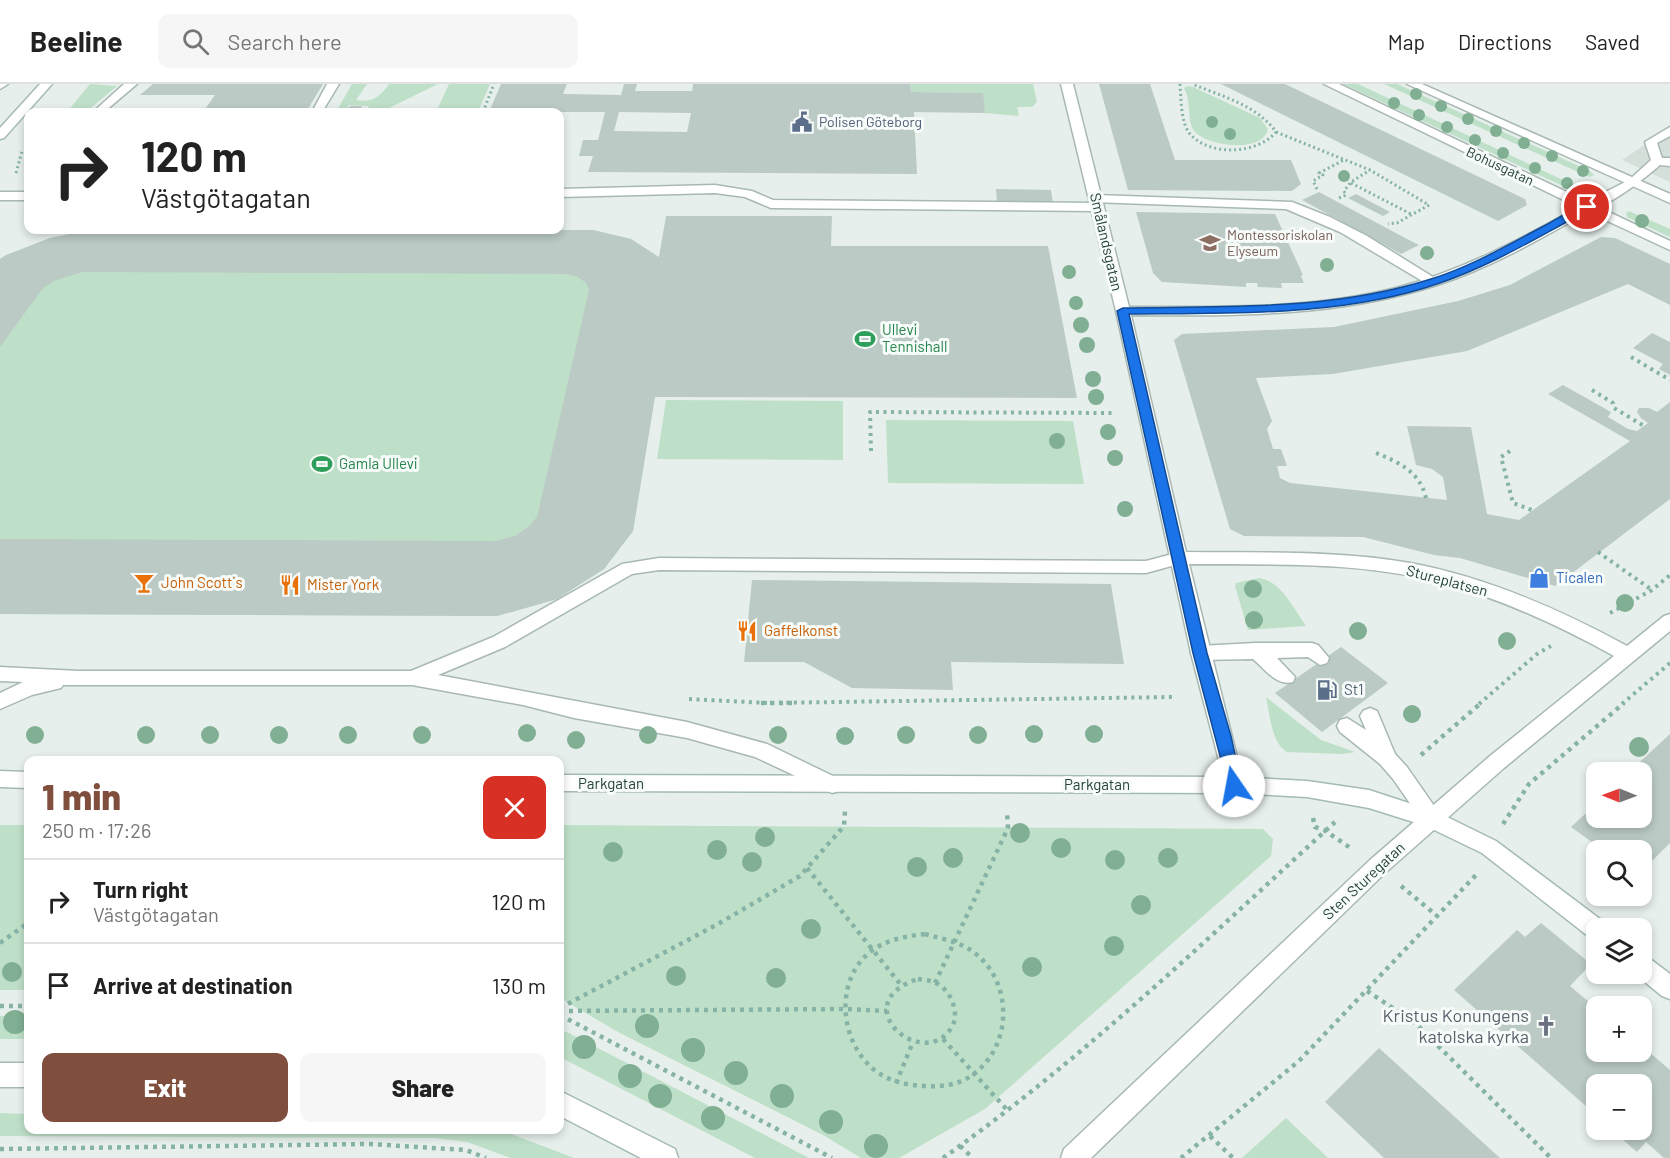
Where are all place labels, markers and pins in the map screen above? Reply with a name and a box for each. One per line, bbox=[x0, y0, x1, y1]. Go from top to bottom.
public building icon: Polisen Göteborg bbox=[790, 110, 814, 134]
place label: Polisen Göteborg bbox=[819, 113, 922, 130]
pin bbox=[1561, 181, 1612, 232]
place label: Montessoriskolan Elyseum bbox=[1227, 226, 1333, 259]
school or university icon: Montessoriskolan Elyseum bbox=[1198, 231, 1222, 255]
place label: Ullevi Tennishall bbox=[882, 320, 947, 355]
sports icon: Ullevi Tennishall bbox=[853, 327, 877, 351]
sports icon: Gamla Ullevi bbox=[310, 452, 334, 476]
place label: Gamla Ullevi bbox=[339, 454, 418, 472]
shop icon: Ticalen bbox=[1527, 566, 1551, 590]
place label: Ticalen bbox=[1556, 568, 1603, 586]
bar icon: John Scott´s bbox=[132, 571, 156, 595]
place label: John Scott´s bbox=[161, 573, 243, 591]
restaurant icon: Mister York bbox=[278, 573, 302, 597]
place label: Mister York bbox=[307, 575, 380, 593]
restaurant icon: Gaffelkonst bbox=[735, 619, 759, 643]
place label: Gaffelkonst bbox=[764, 621, 838, 639]
fuel station icon: St1 bbox=[1315, 678, 1339, 702]
place label: St1 bbox=[1344, 680, 1363, 698]
place label: Kristus Konungens katolska kyrka bbox=[1383, 1004, 1529, 1047]
church icon: Kristus Konungens katolska kyrka bbox=[1534, 1014, 1558, 1038]

